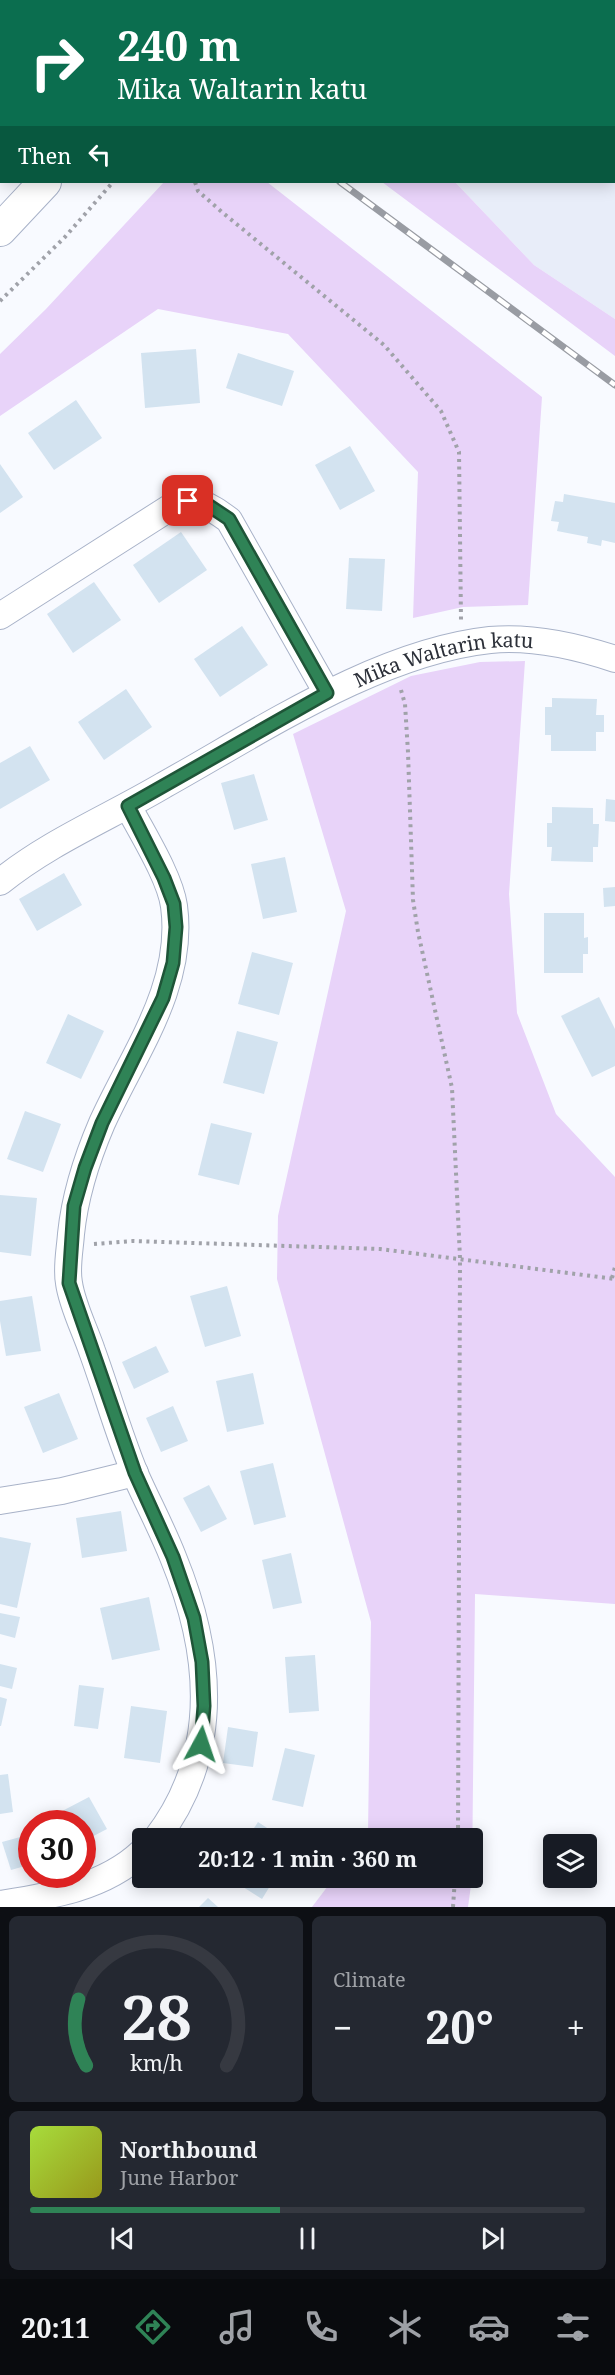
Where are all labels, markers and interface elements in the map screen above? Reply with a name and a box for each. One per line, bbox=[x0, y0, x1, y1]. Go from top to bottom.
text: 240 m bbox=[117, 16, 241, 73]
icon: right bbox=[18, 24, 96, 102]
text: Mika Waltarin katu bbox=[117, 70, 367, 107]
icon: left bbox=[83, 138, 116, 171]
text: Then bbox=[18, 140, 71, 170]
pin bbox=[162, 475, 213, 526]
icon: arrive bbox=[171, 484, 204, 517]
street label: Mika Waltarin katu bbox=[349, 626, 535, 693]
position arrow bbox=[169, 1712, 233, 1776]
speed limit sign: 30 bbox=[18, 1810, 96, 1888]
map controls bbox=[543, 1834, 597, 1888]
button: layers bbox=[543, 1834, 597, 1888]
text: 20:12 · 1 min · 360 m bbox=[198, 1843, 417, 1873]
text: Climate bbox=[333, 1966, 406, 1993]
text: 28 bbox=[121, 1973, 191, 2058]
text: 20° bbox=[425, 1996, 494, 2057]
text: − bbox=[333, 2005, 352, 2050]
text: + bbox=[567, 2005, 585, 2050]
text: km/h bbox=[130, 2048, 183, 2077]
text: Northbound bbox=[120, 2134, 257, 2164]
text: June Harbor bbox=[120, 2164, 238, 2191]
icon: previous bbox=[106, 2222, 139, 2255]
icon: pause bbox=[291, 2222, 324, 2255]
icon: next bbox=[476, 2222, 509, 2255]
icon: directions bbox=[132, 2306, 174, 2348]
icon: music bbox=[216, 2306, 258, 2348]
icon: phone bbox=[300, 2306, 342, 2348]
icon: climate bbox=[384, 2306, 426, 2348]
icon: car bbox=[468, 2306, 510, 2348]
icon: filters bbox=[552, 2306, 594, 2348]
text: 20:11 bbox=[21, 2309, 90, 2346]

